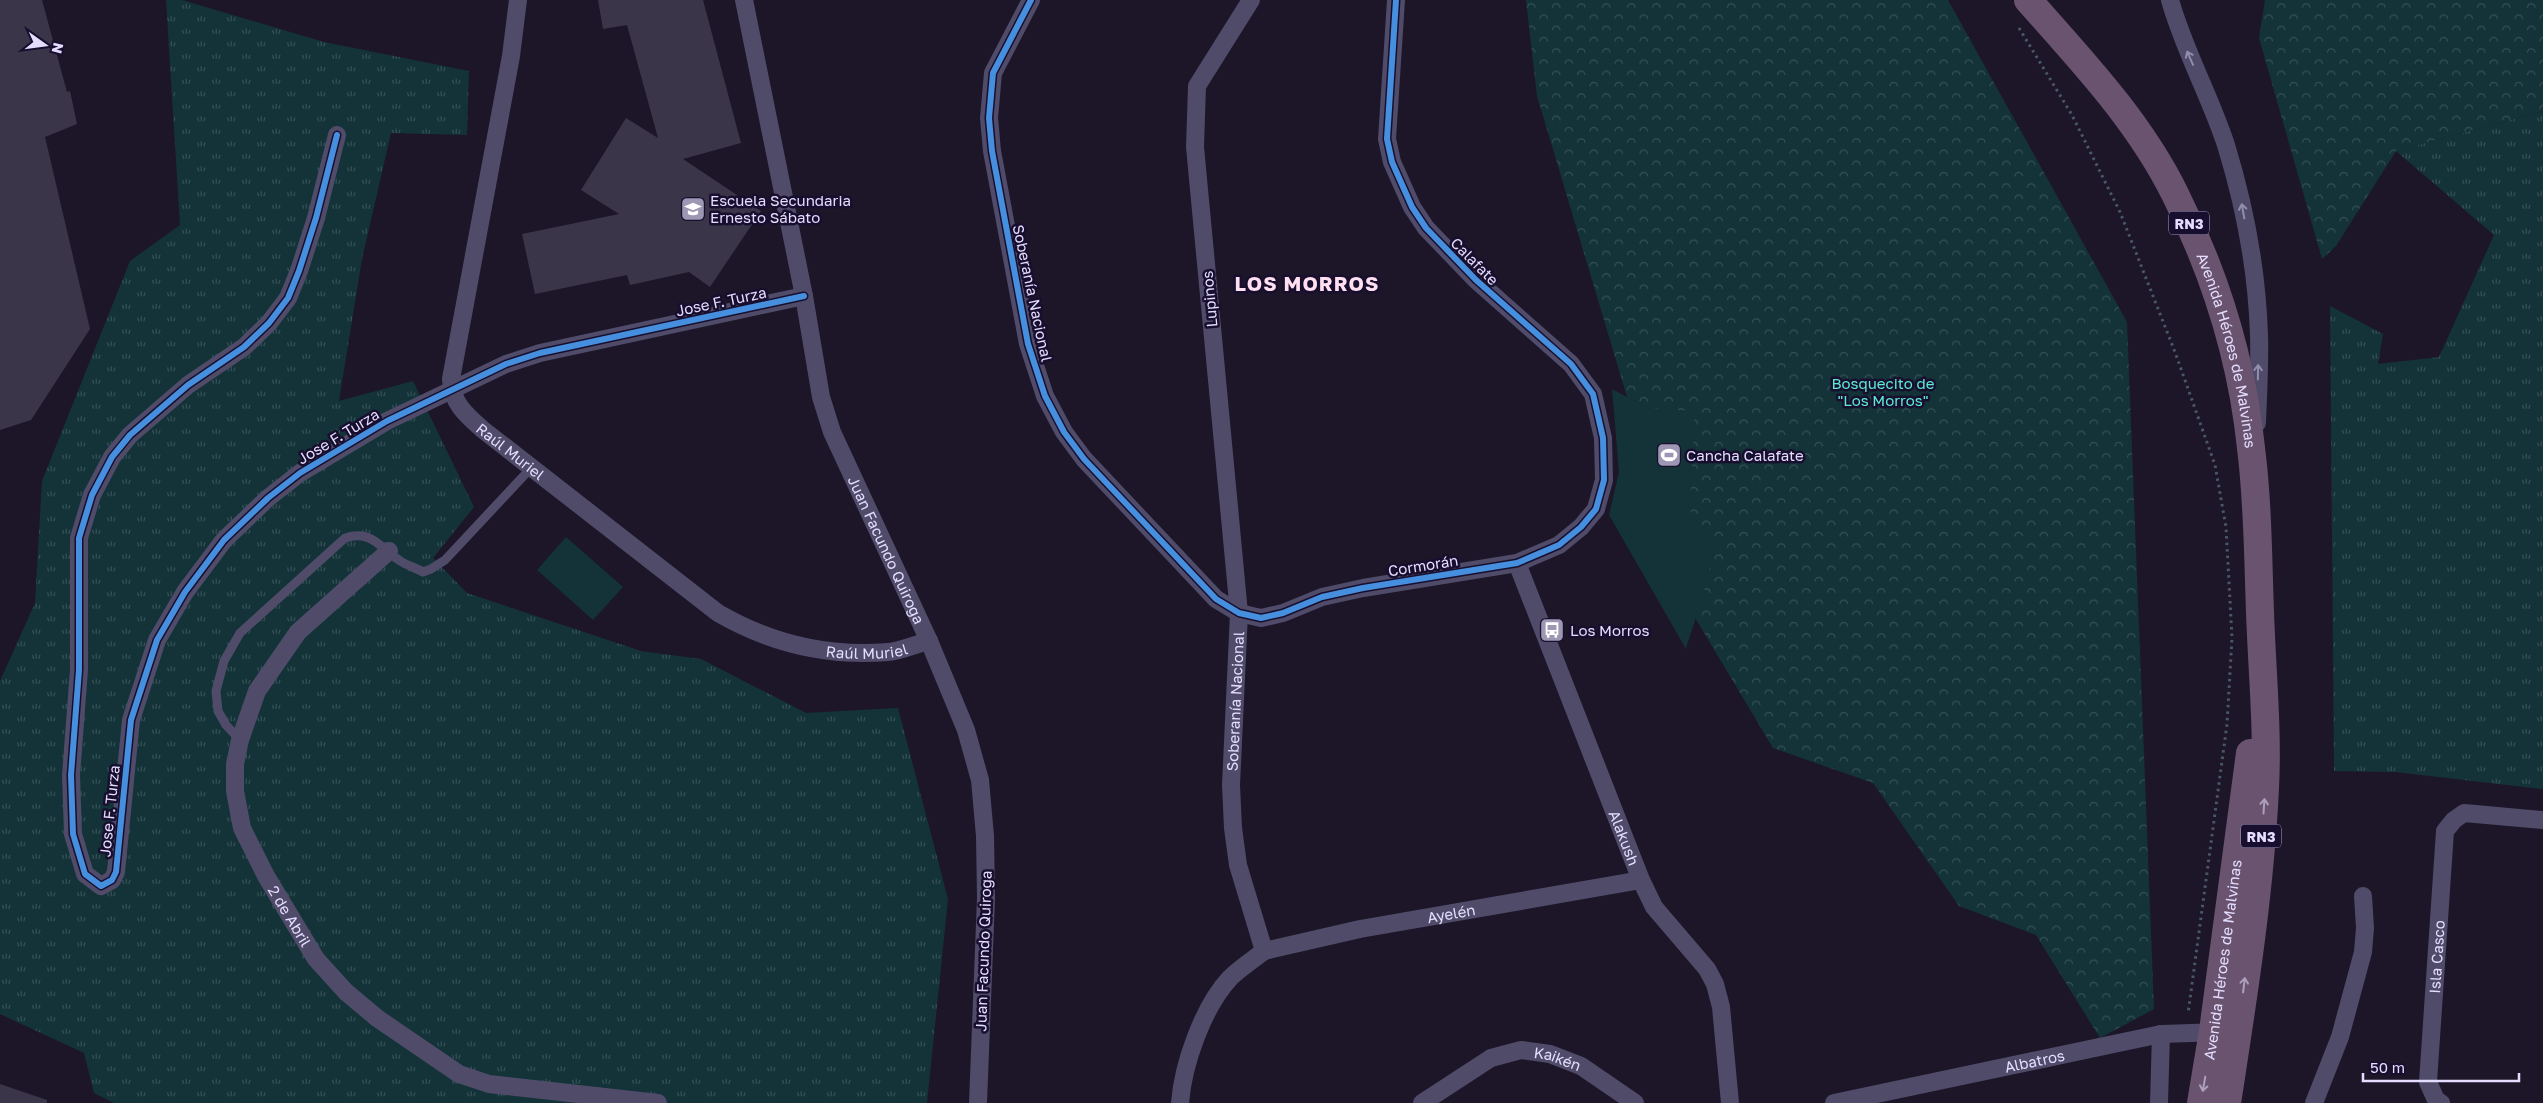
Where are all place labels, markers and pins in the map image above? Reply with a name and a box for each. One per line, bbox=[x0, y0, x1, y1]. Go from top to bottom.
place label: Escuela Secundaria Ernesto Sábato bbox=[710, 191, 851, 226]
school or university icon: Escuela Secundaria Ernesto Sábato bbox=[680, 196, 706, 222]
sports icon: Cancha Calafate bbox=[1656, 442, 1682, 468]
place label: Cancha Calafate bbox=[1686, 446, 1804, 464]
bus stop icon: Los Morros bbox=[1539, 617, 1565, 643]
place label: Los Morros bbox=[1570, 621, 1650, 639]

